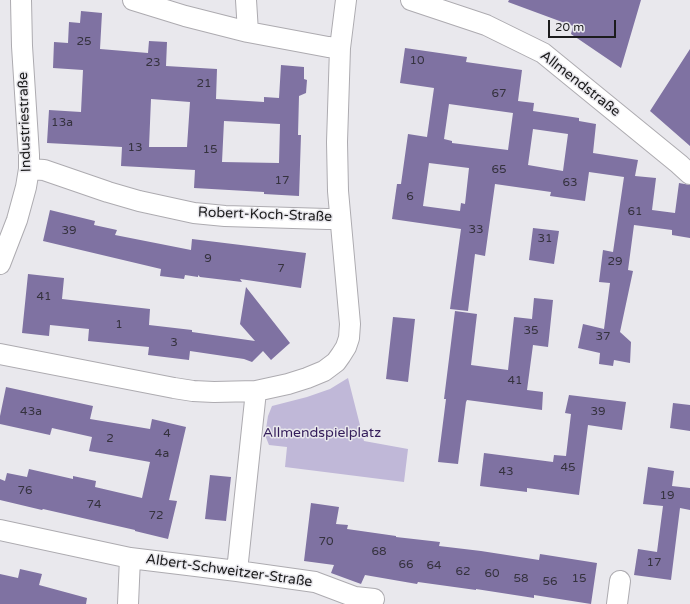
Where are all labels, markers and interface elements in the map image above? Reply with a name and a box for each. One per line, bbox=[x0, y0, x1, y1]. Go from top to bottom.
scale bar bbox=[550, 12, 618, 38]
text: 20 m bbox=[555, 20, 584, 34]
house number: 25 bbox=[76, 35, 92, 49]
street label: Allmendstraße bbox=[537, 47, 623, 121]
house number: 10 bbox=[409, 54, 425, 68]
house number: 23 bbox=[145, 56, 161, 70]
street label: Industriestraße bbox=[15, 72, 35, 172]
house number: 21 bbox=[196, 77, 212, 91]
house number: 67 bbox=[491, 87, 507, 101]
house number: 13a bbox=[51, 116, 73, 130]
house number: 13 bbox=[127, 141, 143, 155]
house number: 15 bbox=[202, 143, 218, 157]
house number: 65 bbox=[491, 163, 507, 177]
house number: 17 bbox=[274, 174, 290, 188]
house number: 63 bbox=[562, 176, 578, 190]
house number: 6 bbox=[406, 190, 414, 204]
street label: Robert-Koch-Straße bbox=[198, 204, 332, 226]
house number: 61 bbox=[627, 205, 643, 219]
house number: 33 bbox=[468, 223, 484, 237]
house number: 39 bbox=[61, 224, 77, 238]
house number: 31 bbox=[537, 232, 553, 246]
house number: 9 bbox=[204, 252, 212, 266]
house number: 29 bbox=[607, 255, 623, 269]
house number: 7 bbox=[277, 262, 285, 276]
house number: 41 bbox=[36, 290, 52, 304]
house number: 1 bbox=[115, 318, 123, 332]
house number: 35 bbox=[523, 324, 539, 338]
house number: 37 bbox=[595, 330, 611, 344]
house number: 3 bbox=[170, 336, 178, 350]
house number: 41 bbox=[507, 374, 523, 388]
house number: 43a bbox=[20, 405, 42, 419]
house number: 39 bbox=[590, 405, 606, 419]
park label: Allmendspielplatz bbox=[263, 425, 381, 441]
house number: 4 bbox=[163, 427, 171, 441]
house number: 2 bbox=[106, 432, 114, 446]
house number: 4a bbox=[155, 447, 169, 461]
house number: 45 bbox=[560, 461, 576, 475]
house number: 43 bbox=[498, 465, 514, 479]
house number: 76 bbox=[17, 484, 33, 498]
house number: 19 bbox=[659, 489, 675, 503]
house number: 74 bbox=[86, 498, 102, 512]
house number: 72 bbox=[148, 509, 164, 523]
house number: 70 bbox=[318, 535, 334, 549]
house number: 68 bbox=[371, 545, 387, 559]
street label: Albert-Schweitzer-Straße bbox=[145, 551, 313, 591]
house number: 17 bbox=[646, 556, 662, 570]
house number: 66 bbox=[398, 558, 414, 572]
house number: 64 bbox=[426, 559, 442, 573]
house number: 62 bbox=[455, 565, 471, 579]
house number: 60 bbox=[484, 567, 500, 581]
house number: 58 bbox=[513, 572, 529, 586]
house number: 15 bbox=[571, 572, 587, 586]
house number: 56 bbox=[542, 575, 558, 589]

